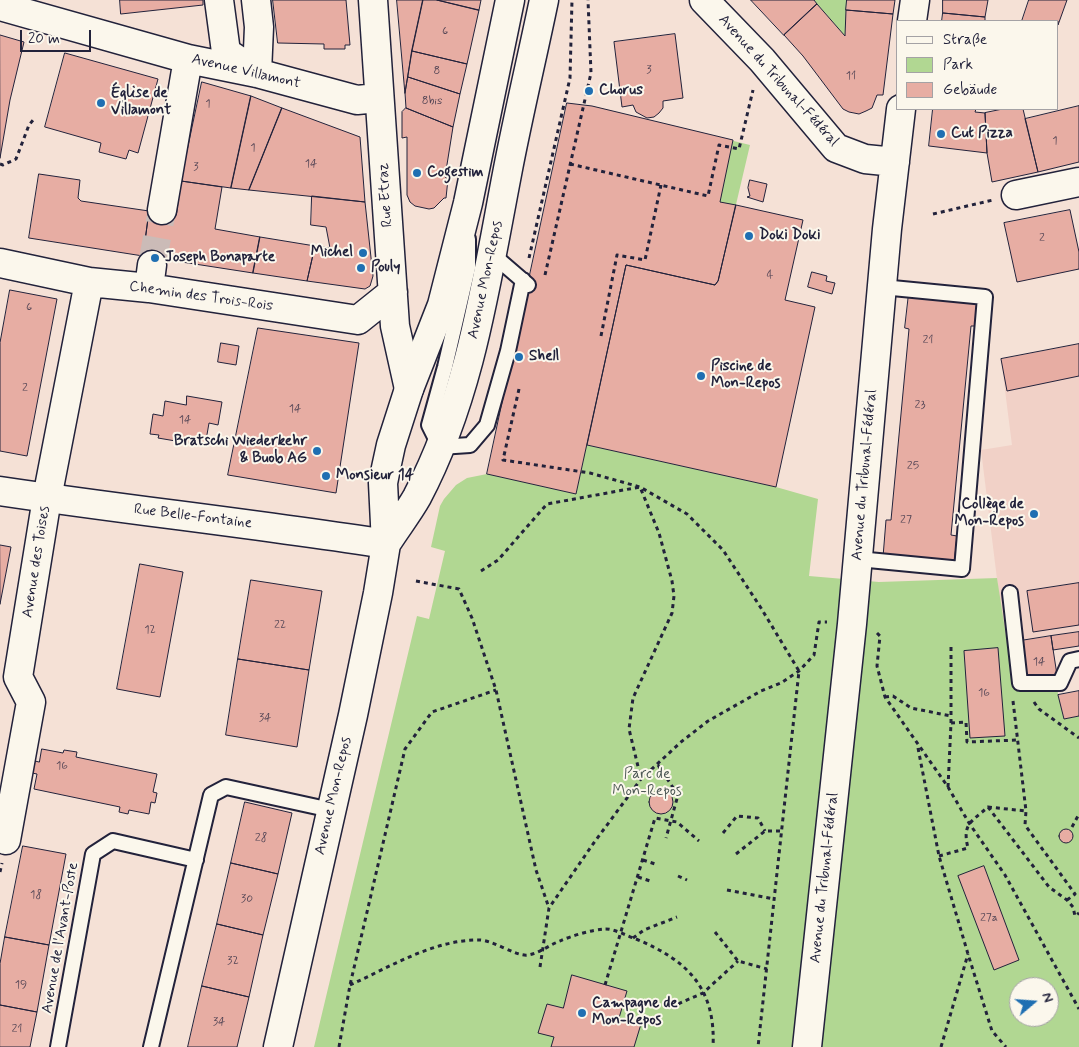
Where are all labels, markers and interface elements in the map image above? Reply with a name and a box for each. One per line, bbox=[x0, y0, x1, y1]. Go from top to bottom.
street label: Avenue du Tribunal-Fédéral bbox=[714, 11, 842, 151]
scale bar bbox=[22, 20, 94, 52]
legend bbox=[896, 20, 1059, 110]
house number: 6 bbox=[442, 24, 448, 38]
text: 20 m bbox=[28, 29, 60, 49]
text: Straße bbox=[943, 30, 987, 50]
street label: Avenue Villamont bbox=[190, 51, 302, 93]
text: Park bbox=[943, 55, 973, 75]
house number: 3 bbox=[646, 63, 652, 77]
house number: 8 bbox=[434, 64, 440, 78]
house number: 11 bbox=[846, 69, 856, 83]
text: Gebäude bbox=[943, 80, 997, 100]
place label: Chorus bbox=[599, 82, 643, 100]
place label: Église de Villamont bbox=[111, 85, 171, 120]
marker: Chorus bbox=[583, 85, 595, 97]
house number: 8bis bbox=[422, 94, 442, 108]
marker: Église de Villamont bbox=[95, 97, 107, 109]
house number: 1 bbox=[205, 97, 211, 111]
place label: Cut Pizza bbox=[951, 125, 1013, 143]
marker: Cut Pizza bbox=[935, 128, 947, 140]
house number: 1 bbox=[1052, 134, 1058, 148]
house number: 1 bbox=[250, 141, 256, 155]
house number: 14 bbox=[305, 157, 317, 171]
house number: 3 bbox=[193, 160, 199, 174]
street label: Rue Etraz bbox=[375, 162, 397, 228]
place label: Cogestim bbox=[427, 164, 484, 182]
marker: Cogestim bbox=[411, 167, 423, 179]
street label: Avenue Mon-Repos bbox=[465, 219, 507, 341]
place label: Doki Doki bbox=[759, 227, 820, 245]
marker: Doki Doki bbox=[743, 230, 755, 242]
house number: 2 bbox=[1039, 231, 1045, 245]
place label: Michel bbox=[311, 244, 353, 262]
marker: Michel bbox=[357, 247, 369, 259]
place label: Joseph Bonaparte bbox=[165, 249, 275, 267]
marker: Joseph Bonaparte bbox=[149, 252, 161, 264]
place label: Pouly bbox=[371, 259, 400, 277]
marker: Pouly bbox=[355, 262, 367, 274]
house number: 4 bbox=[767, 268, 773, 282]
street label: Chemin des Trois-Rois bbox=[128, 278, 274, 316]
house number: 6 bbox=[26, 300, 32, 314]
house number: 21 bbox=[922, 333, 934, 347]
place label: Shell bbox=[529, 348, 559, 366]
marker: Shell bbox=[513, 351, 525, 363]
place label: Piscine de Mon-Repos bbox=[711, 358, 780, 393]
marker: Piscine de Mon-Repos bbox=[695, 370, 707, 382]
house number: 2 bbox=[22, 381, 28, 395]
street label: Avenue du Tribunal-Fédéral bbox=[849, 389, 881, 561]
house number: 23 bbox=[915, 398, 925, 412]
house number: 14 bbox=[289, 402, 301, 416]
house number: 14 bbox=[179, 413, 191, 427]
place label: Bratschi Wiederkehr & Buob AG bbox=[174, 433, 307, 468]
marker: Bratschi Wiederkehr & Buob AG bbox=[311, 445, 323, 457]
house number: 25 bbox=[907, 459, 919, 473]
place label: Monsieur 14 bbox=[336, 467, 414, 485]
marker: Monsieur 14 bbox=[320, 470, 332, 482]
place label: Collège de Mon-Repos bbox=[955, 496, 1024, 531]
street label: Rue Belle-Fontaine bbox=[133, 501, 253, 533]
street label: Avenue des Toises bbox=[19, 505, 55, 619]
marker: Collège de Mon-Repos bbox=[1028, 508, 1040, 520]
house number: 27 bbox=[900, 513, 912, 527]
house number: 22 bbox=[274, 618, 286, 632]
house number: 12 bbox=[144, 623, 156, 637]
house number: 14 bbox=[1033, 655, 1045, 669]
house number: 16 bbox=[978, 686, 990, 700]
house number: 34 bbox=[259, 711, 271, 725]
street label: Avenue Mon-Repos bbox=[312, 735, 356, 857]
house number: 16 bbox=[56, 759, 68, 773]
park label: Parc de Mon-Repos bbox=[612, 766, 682, 801]
street label: Avenue du Tribunal-Fédéral bbox=[807, 792, 843, 964]
house number: 28 bbox=[255, 831, 267, 845]
street label: Avenue de l'Avant-Poste bbox=[39, 861, 83, 1015]
house number: 18 bbox=[30, 888, 42, 902]
house number: 30 bbox=[241, 892, 253, 906]
house number: 27a bbox=[980, 911, 998, 925]
house number: 32 bbox=[227, 954, 239, 968]
north arrow bbox=[1009, 977, 1059, 1027]
house number: 19 bbox=[15, 978, 27, 992]
text: N bbox=[1037, 990, 1057, 1005]
place label: Campagne de Mon-Repos bbox=[592, 995, 678, 1030]
marker: Campagne de Mon-Repos bbox=[576, 1007, 588, 1019]
house number: 34 bbox=[213, 1015, 225, 1029]
house number: 21 bbox=[11, 1022, 23, 1036]

